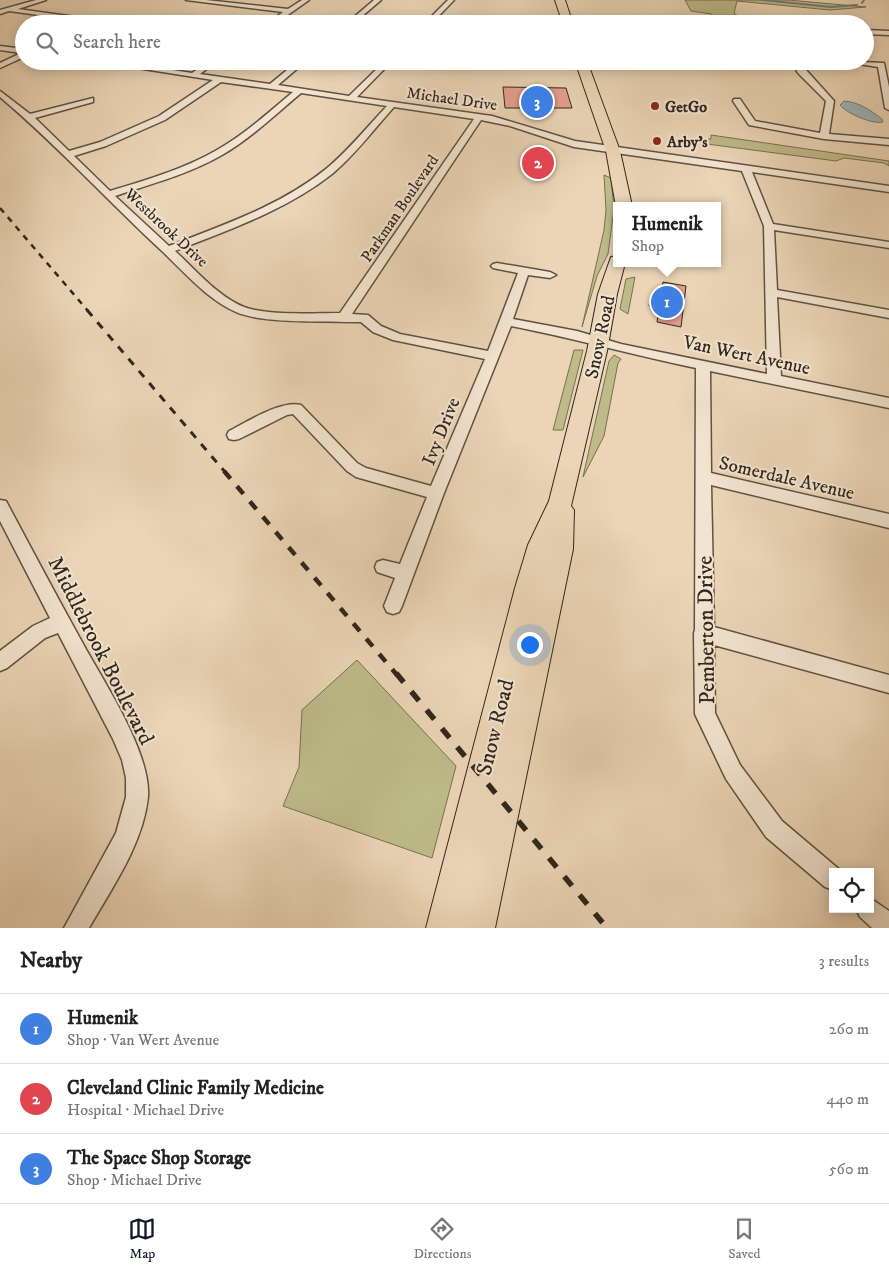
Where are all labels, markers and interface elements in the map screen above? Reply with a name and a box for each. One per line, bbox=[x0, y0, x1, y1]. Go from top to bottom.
search box bbox=[15, 15, 874, 70]
icon: search bbox=[33, 29, 61, 57]
text: Search here bbox=[73, 31, 161, 54]
street label: Michael Drive bbox=[405, 83, 499, 115]
pin: 3 bbox=[521, 83, 553, 121]
place label: GetGo bbox=[665, 97, 707, 117]
marker: GetGo bbox=[649, 100, 661, 112]
place label: Arby's bbox=[666, 132, 708, 152]
marker: Arby's bbox=[651, 135, 663, 147]
pin: 2 bbox=[522, 144, 554, 182]
street label: Parkman Boulevard bbox=[357, 151, 443, 266]
street label: Westbrook Drive bbox=[120, 183, 212, 272]
popup bbox=[613, 202, 721, 267]
text: Humenik bbox=[631, 213, 703, 236]
text: Shop bbox=[631, 236, 664, 256]
pin: 1 bbox=[651, 283, 683, 321]
street label: Snow Road bbox=[580, 293, 621, 381]
street label: Van Wert Avenue bbox=[680, 331, 812, 380]
street label: Ivy Drive bbox=[417, 394, 465, 469]
street label: Somerdale Avenue bbox=[717, 452, 857, 505]
street label: Middlebrook Boulevard bbox=[41, 552, 160, 749]
street label: Pemberton Drive bbox=[692, 555, 721, 704]
your location bbox=[517, 632, 543, 658]
street label: Snow Road bbox=[471, 677, 520, 778]
map controls bbox=[829, 868, 874, 913]
button: locate bbox=[829, 868, 874, 913]
text: Nearby bbox=[20, 948, 82, 974]
text: 3 results bbox=[819, 951, 869, 971]
text: Humenik bbox=[67, 1007, 138, 1030]
text: 1 bbox=[33, 1019, 39, 1039]
text: 260 m bbox=[829, 1019, 869, 1039]
text: Shop · Van Wert Avenue bbox=[67, 1030, 219, 1050]
text: Cleveland Clinic Family Medicine bbox=[67, 1077, 324, 1100]
text: 2 bbox=[32, 1089, 40, 1109]
text: 440 m bbox=[827, 1089, 869, 1109]
text: Hospital · Michael Drive bbox=[67, 1100, 224, 1120]
text: The Space Shop Storage bbox=[67, 1147, 251, 1170]
text: 3 bbox=[33, 1159, 39, 1179]
text: 560 m bbox=[829, 1159, 869, 1179]
text: Shop · Michael Drive bbox=[67, 1170, 202, 1190]
tab: Map bbox=[128, 1215, 156, 1263]
tab: Directions bbox=[413, 1215, 471, 1263]
tab: Saved bbox=[728, 1215, 761, 1263]

